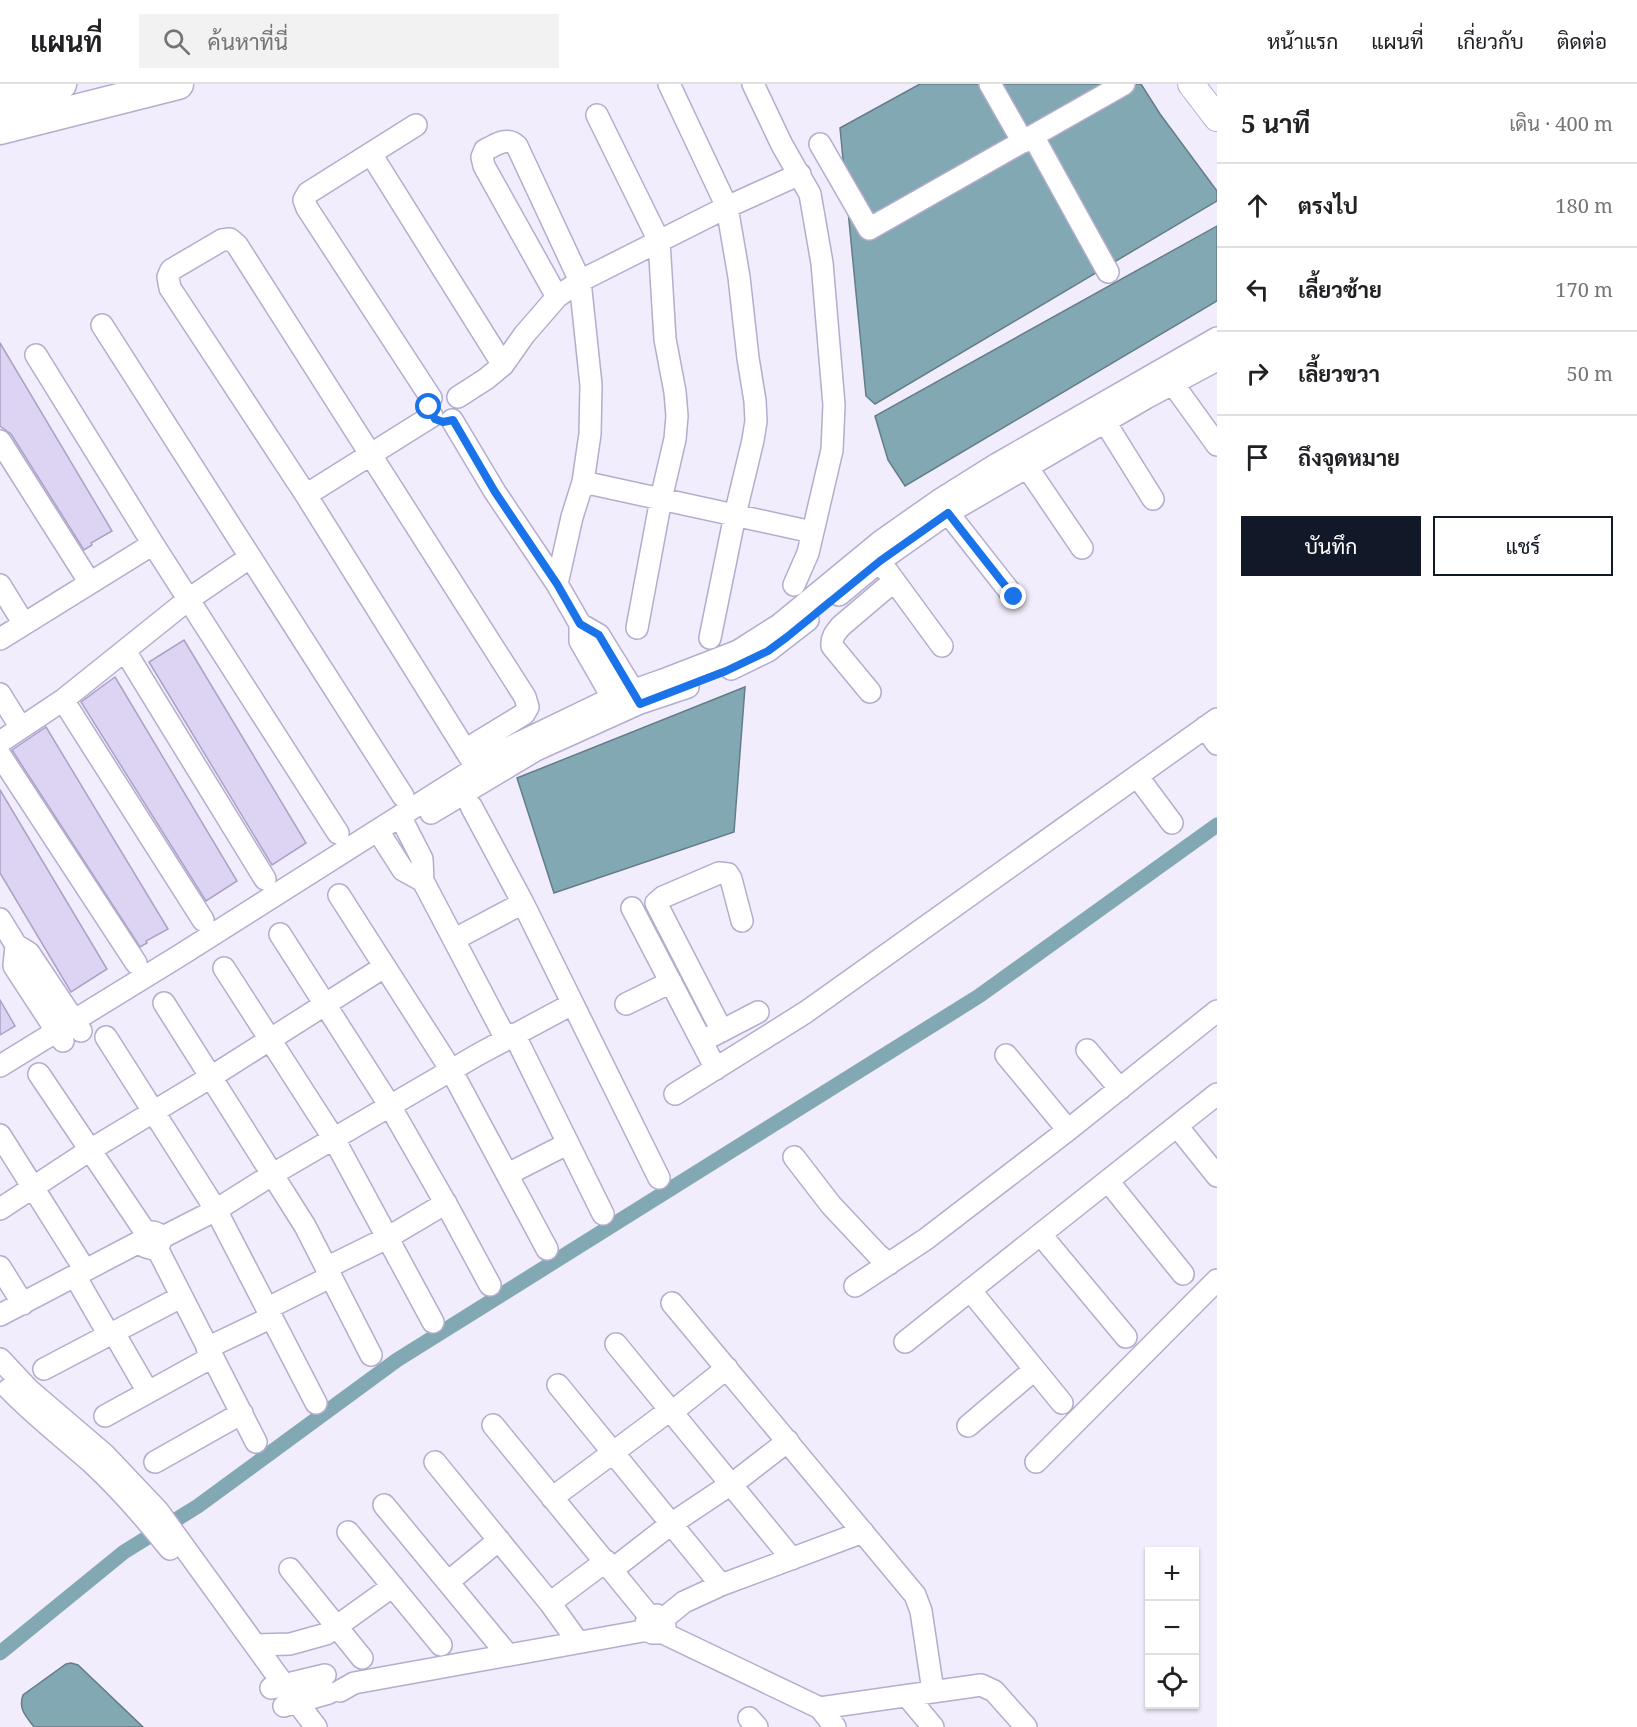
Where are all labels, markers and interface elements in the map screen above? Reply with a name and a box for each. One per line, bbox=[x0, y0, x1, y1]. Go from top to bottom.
search box bbox=[139, 14, 559, 68]
text: แผนที่ bbox=[30, 22, 103, 60]
icon: search bbox=[160, 25, 193, 58]
text: ค้นหาที่นี่ bbox=[208, 26, 288, 56]
text: หน้าแรก bbox=[1267, 27, 1338, 55]
text: แผนที่ bbox=[1371, 27, 1424, 55]
text: เกี่ยวกับ bbox=[1457, 27, 1524, 55]
text: ติดต่อ bbox=[1557, 27, 1607, 55]
text: 5 นาที bbox=[1241, 105, 1310, 141]
text: เดิน · 400 m bbox=[1509, 110, 1613, 137]
icon: ahead bbox=[1241, 189, 1274, 222]
text: ตรงไป bbox=[1298, 190, 1358, 220]
text: 180 m bbox=[1555, 192, 1613, 219]
icon: left bbox=[1241, 273, 1274, 306]
text: เลี้ยวซ้าย bbox=[1298, 274, 1382, 304]
text: 170 m bbox=[1555, 276, 1613, 303]
icon: right bbox=[1241, 357, 1274, 390]
text: เลี้ยวขวา bbox=[1298, 358, 1380, 388]
text: 50 m bbox=[1567, 360, 1613, 387]
route start bbox=[415, 393, 441, 419]
icon: arrive bbox=[1241, 441, 1274, 474]
text: ถึงจุดหมาย bbox=[1298, 442, 1400, 472]
button: บันทึก bbox=[1241, 516, 1421, 576]
button: แชร์ bbox=[1433, 516, 1613, 576]
route end bbox=[1000, 583, 1026, 609]
map controls bbox=[1145, 1547, 1199, 1709]
button: + bbox=[1145, 1547, 1199, 1601]
button: − bbox=[1145, 1601, 1199, 1655]
button: locate bbox=[1145, 1655, 1199, 1709]

